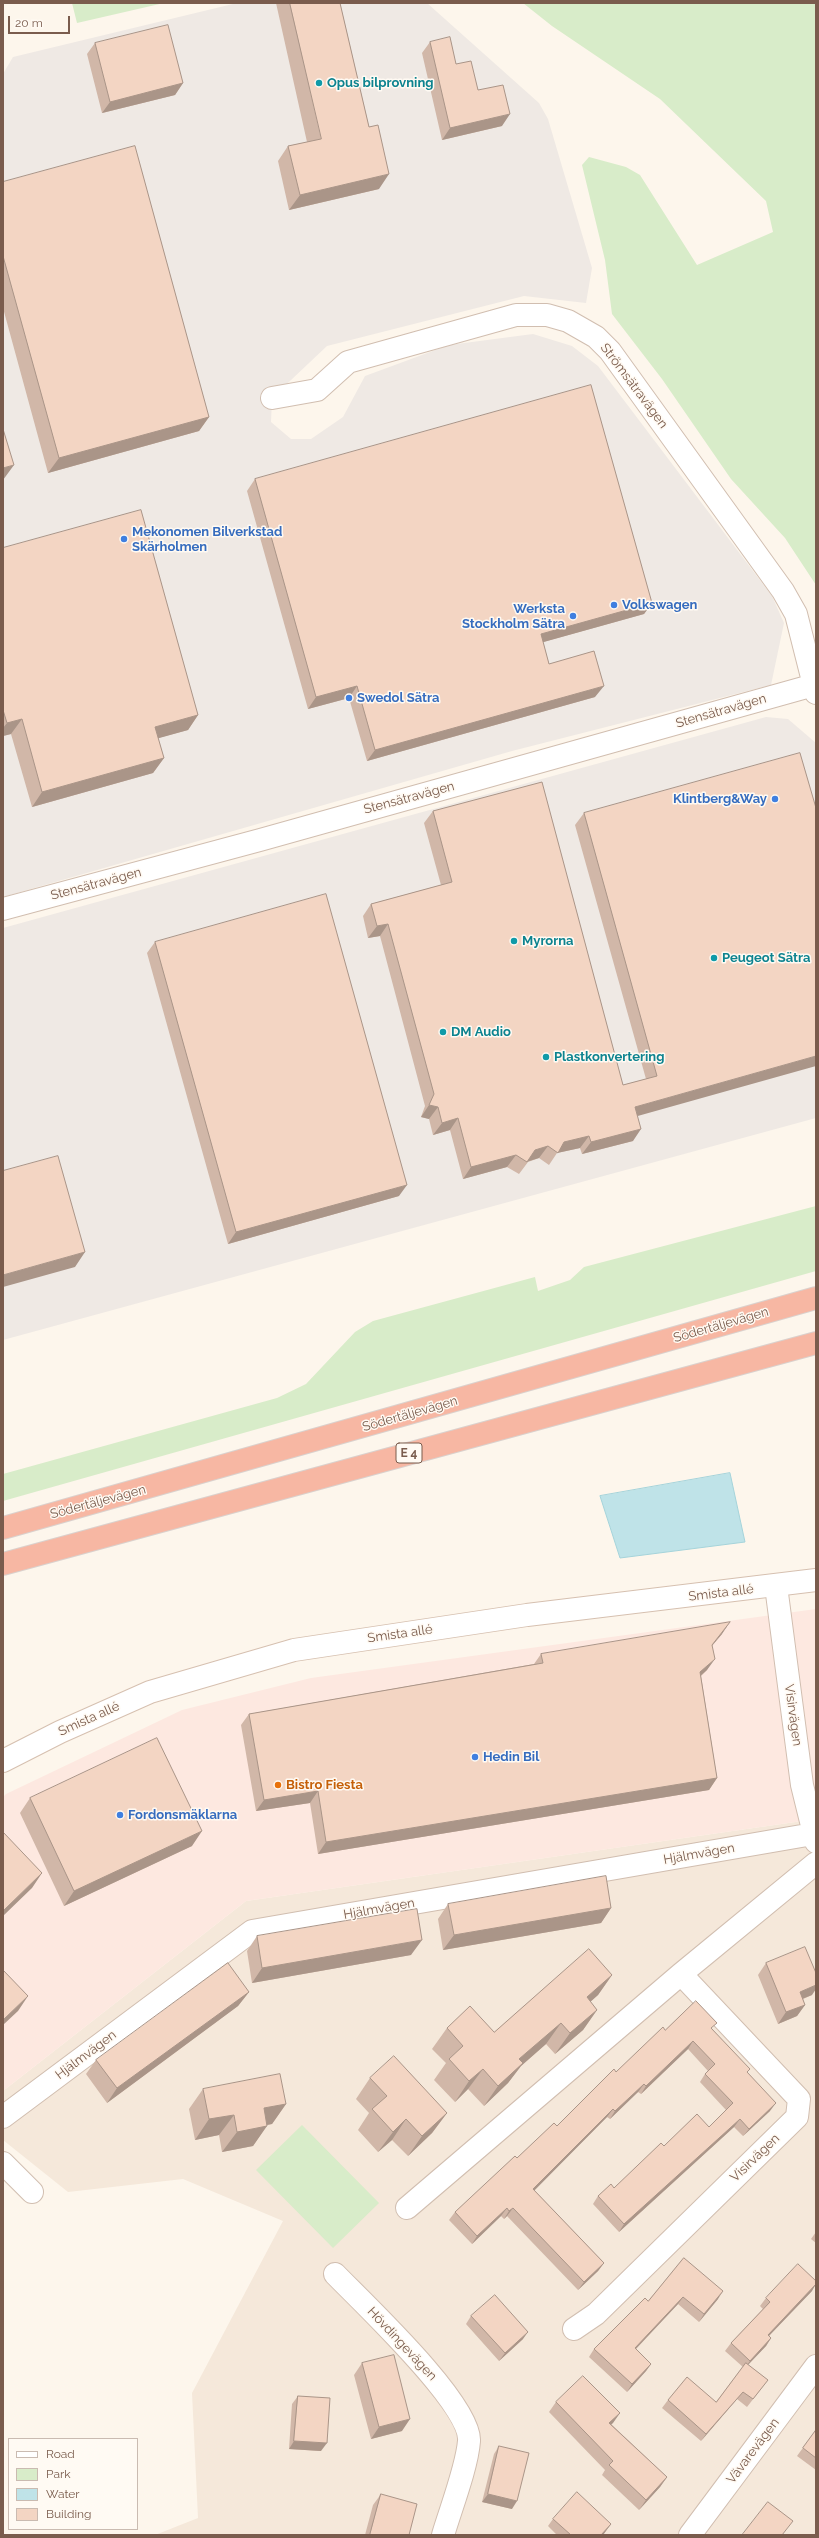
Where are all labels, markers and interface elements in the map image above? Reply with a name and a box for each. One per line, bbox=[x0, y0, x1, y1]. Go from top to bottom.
scale bar bbox=[10, 8, 72, 34]
text: 20 m bbox=[15, 16, 43, 30]
place label: Opus bilprovning bbox=[327, 75, 434, 91]
marker: Opus bilprovning bbox=[314, 78, 324, 88]
street label: Strömsätravägen bbox=[597, 340, 671, 432]
place label: Mekonomen Bilverkstad Skärholmen bbox=[132, 524, 282, 555]
marker: Mekonomen Bilverkstad Skärholmen bbox=[119, 534, 129, 544]
place label: Volkswagen bbox=[622, 597, 697, 613]
marker: Volkswagen bbox=[609, 600, 619, 610]
place label: Werksta Stockholm Sätra bbox=[462, 601, 565, 632]
marker: Werksta Stockholm Sätra bbox=[568, 611, 578, 621]
place label: Swedol Sätra bbox=[357, 690, 440, 706]
street label: Stensätravägen bbox=[674, 691, 768, 731]
marker: Swedol Sätra bbox=[344, 693, 354, 703]
street label: Stensätravägen bbox=[362, 778, 456, 818]
place label: Klintberg&Way bbox=[673, 791, 767, 807]
marker: Klintberg&Way bbox=[770, 794, 780, 804]
street label: Stensätravägen bbox=[49, 864, 143, 904]
place label: Myrorna bbox=[522, 933, 574, 949]
marker: Myrorna bbox=[509, 936, 519, 946]
place label: Peugeot Sätra bbox=[722, 950, 810, 966]
marker: Peugeot Sätra bbox=[709, 953, 719, 963]
place label: DM Audio bbox=[451, 1024, 511, 1040]
marker: DM Audio bbox=[438, 1027, 448, 1037]
place label: Plastkonvertering bbox=[554, 1049, 664, 1065]
marker: Plastkonvertering bbox=[541, 1052, 551, 1062]
street label: Södertäljevägen bbox=[672, 1304, 770, 1346]
street label: Södertäljevägen bbox=[361, 1393, 459, 1435]
road number: E 4 bbox=[396, 1443, 422, 1463]
street label: Södertäljevägen bbox=[48, 1482, 148, 1522]
street label: Smista allé bbox=[688, 1581, 754, 1605]
street label: Smista allé bbox=[366, 1622, 434, 1646]
street label: Visirvägen bbox=[781, 1683, 805, 1747]
street label: Smista allé bbox=[56, 1699, 122, 1739]
place label: Hedin Bil bbox=[483, 1749, 539, 1765]
marker: Hedin Bil bbox=[470, 1752, 480, 1762]
place label: Bistro Fiesta bbox=[286, 1777, 363, 1793]
marker: Bistro Fiesta bbox=[273, 1780, 283, 1790]
place label: Fordonsmäklarna bbox=[128, 1807, 237, 1823]
marker: Fordonsmäklarna bbox=[115, 1810, 125, 1820]
street label: Hjälmvägen bbox=[662, 1840, 736, 1868]
street label: Hjälmvägen bbox=[342, 1895, 416, 1923]
street label: Hjälmvägen bbox=[53, 2027, 119, 2083]
street label: Visirvägen bbox=[727, 2131, 783, 2185]
street label: Hövdingevägen bbox=[364, 2304, 440, 2384]
street label: Vävarevägen bbox=[723, 2415, 783, 2487]
legend bbox=[8, 2438, 138, 2530]
text: Road bbox=[46, 2447, 75, 2461]
text: Park bbox=[46, 2467, 71, 2481]
text: Water bbox=[46, 2487, 80, 2501]
text: Building bbox=[46, 2507, 92, 2521]

